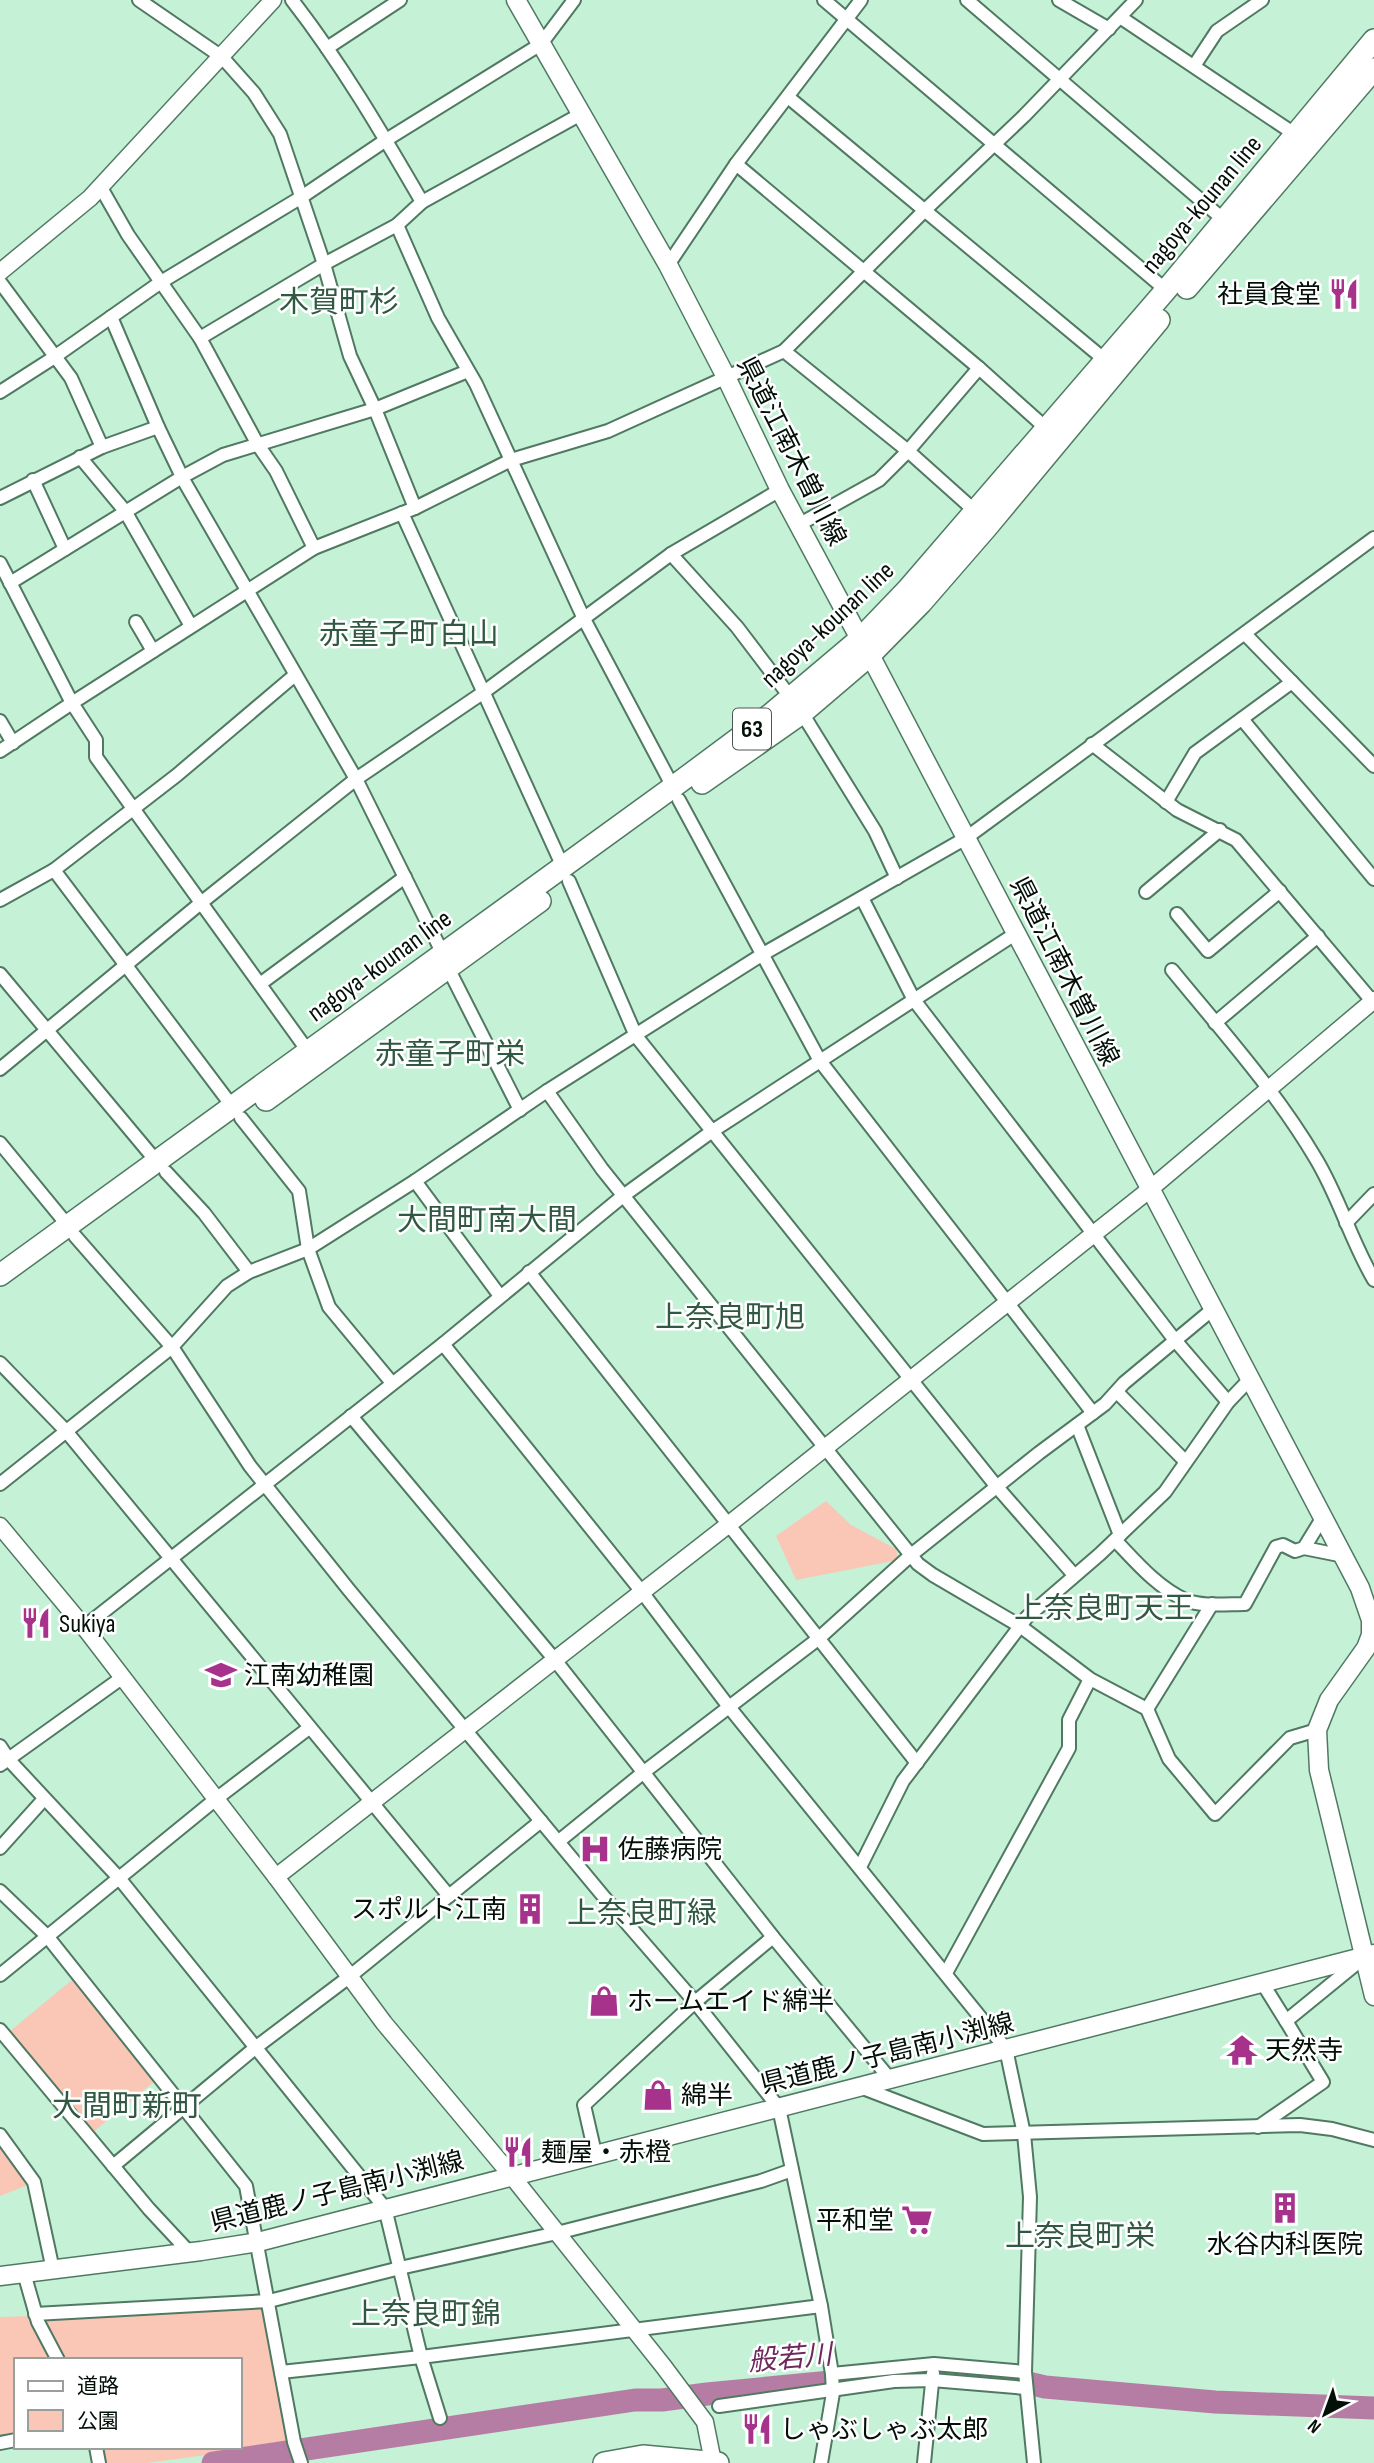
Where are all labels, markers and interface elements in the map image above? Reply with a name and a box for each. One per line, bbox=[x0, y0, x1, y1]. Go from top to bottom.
street label: nagoya-kounan line bbox=[1135, 130, 1269, 280]
restaurant icon: 社員食堂 bbox=[1327, 277, 1361, 311]
place label: 社員食堂 bbox=[1217, 280, 1321, 311]
district label: 木賀町杉 bbox=[279, 285, 399, 321]
street label: 県道江南木曽川線 bbox=[730, 352, 852, 551]
street label: nagoya-kounan line bbox=[755, 556, 901, 695]
district label: 赤童子町白山 bbox=[319, 617, 499, 653]
road number: 63 bbox=[733, 708, 771, 750]
street label: 県道江南木曽川線 bbox=[1003, 872, 1125, 1071]
street label: nagoya-kounan line bbox=[302, 904, 458, 1029]
district label: 赤童子町栄 bbox=[375, 1037, 525, 1073]
district label: 大間町南大間 bbox=[397, 1203, 577, 1239]
district label: 上奈良町旭 bbox=[655, 1300, 805, 1336]
district label: 上奈良町天王 bbox=[1014, 1591, 1194, 1627]
restaurant icon: Sukiya bbox=[19, 1606, 53, 1640]
place label: Sukiya bbox=[59, 1609, 115, 1640]
school or university icon: 江南幼稚園 bbox=[204, 1658, 238, 1692]
place label: 江南幼稚園 bbox=[244, 1661, 374, 1692]
hospital icon: 佐藤病院 bbox=[578, 1832, 612, 1866]
place label: 佐藤病院 bbox=[618, 1835, 722, 1866]
building icon: スポルト江南 bbox=[513, 1892, 547, 1926]
place label: スポルト江南 bbox=[351, 1895, 507, 1926]
district label: 上奈良町緑 bbox=[567, 1896, 717, 1932]
shop icon: ホームエイド綿半 bbox=[587, 1984, 621, 2018]
place label: ホームエイド綿半 bbox=[627, 1987, 834, 2018]
street label: 県道鹿ノ子島南小渕線 bbox=[757, 2008, 1017, 2101]
temple icon: 天然寺 bbox=[1225, 2033, 1259, 2067]
place label: 天然寺 bbox=[1265, 2036, 1343, 2067]
shop icon: 綿半 bbox=[641, 2078, 675, 2112]
place label: 綿半 bbox=[681, 2081, 733, 2112]
district label: 大間町新町 bbox=[52, 2089, 202, 2125]
restaurant icon: 麺屋・赤橙 bbox=[501, 2135, 535, 2169]
place label: 麺屋・赤橙 bbox=[541, 2138, 671, 2169]
street label: 県道鹿ノ子島南小渕線 bbox=[207, 2146, 467, 2239]
building icon: 水谷内科医院 bbox=[1268, 2191, 1302, 2225]
supermarket icon: 平和堂 bbox=[900, 2203, 934, 2237]
place label: 平和堂 bbox=[816, 2206, 894, 2237]
district label: 上奈良町栄 bbox=[1005, 2219, 1155, 2255]
place label: 水谷内科医院 bbox=[1207, 2230, 1363, 2261]
district label: 上奈良町錦 bbox=[351, 2297, 501, 2333]
water label: 般若川 bbox=[747, 2338, 836, 2379]
legend bbox=[14, 2358, 242, 2449]
text: 道路 bbox=[77, 2374, 119, 2399]
north arrow bbox=[1290, 2379, 1360, 2449]
text: 公園 bbox=[77, 2409, 119, 2434]
restaurant icon: しゃぶしゃぶ太郎 bbox=[740, 2412, 774, 2446]
text: N bbox=[1303, 2414, 1326, 2438]
place label: しゃぶしゃぶ太郎 bbox=[780, 2415, 988, 2446]

